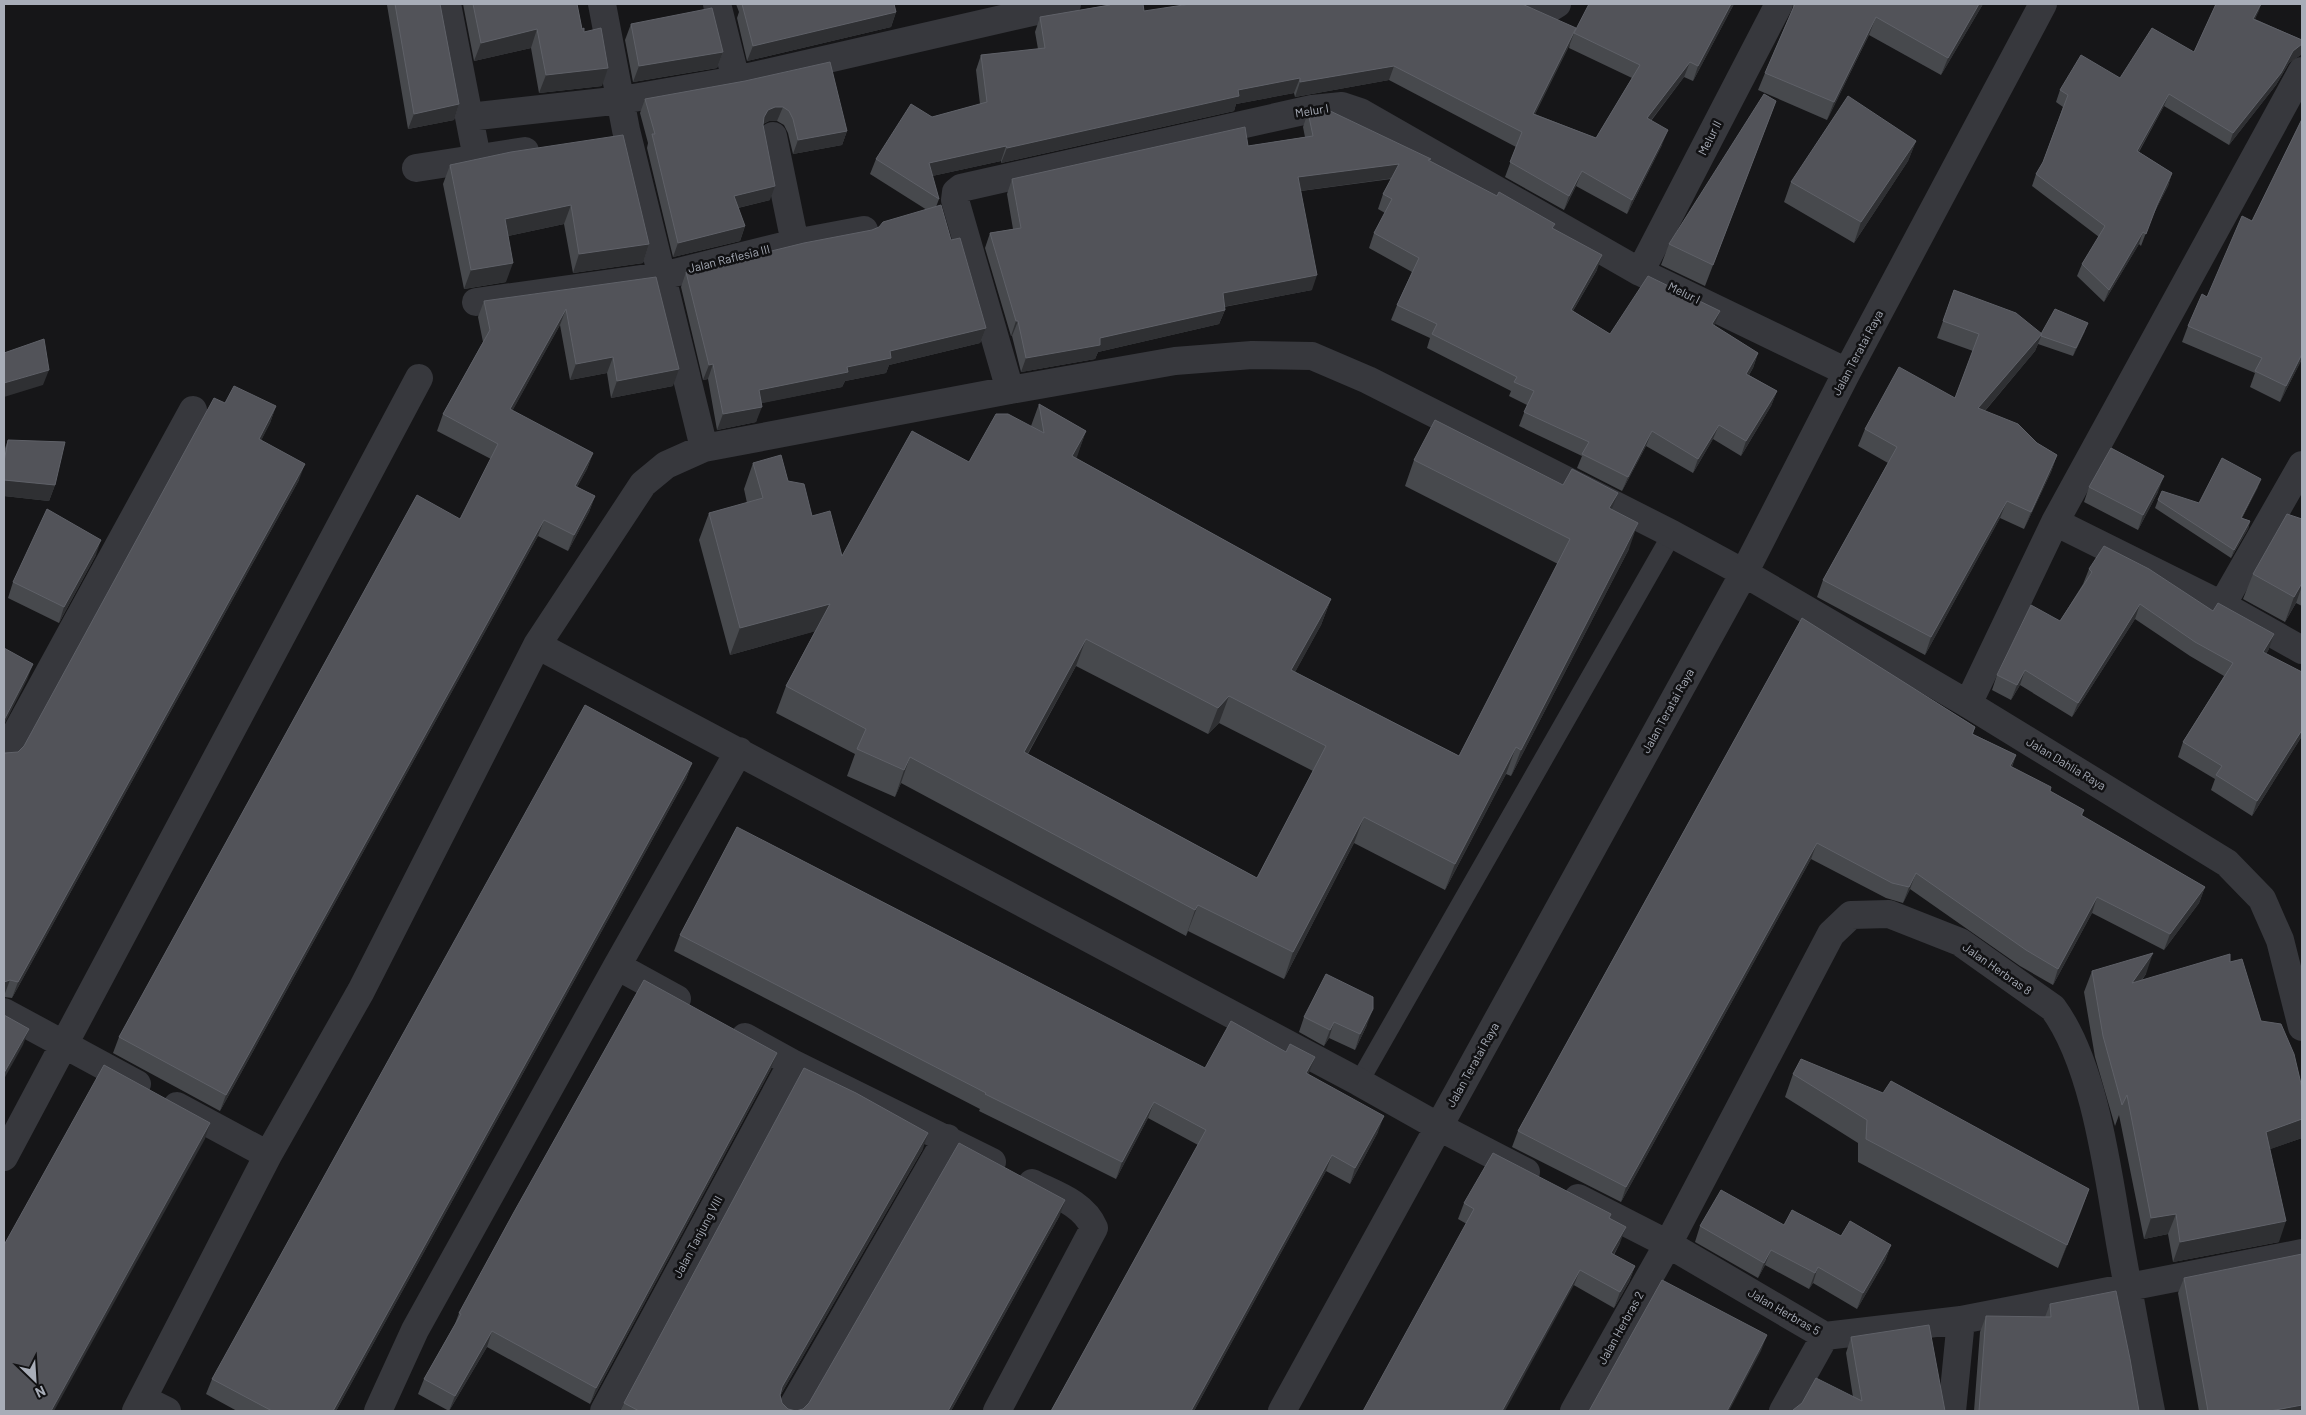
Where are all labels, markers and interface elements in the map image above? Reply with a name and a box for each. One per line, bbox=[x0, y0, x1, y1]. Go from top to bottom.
street label: Melur I bbox=[1294, 100, 1330, 120]
street label: Melur II bbox=[1694, 118, 1724, 157]
street label: Jalan Raflesia III bbox=[686, 241, 771, 275]
street label: Melur I bbox=[1666, 278, 1703, 306]
street label: Jalan Teratai Raya bbox=[1829, 308, 1885, 398]
street label: Jalan Teratai Raya bbox=[1638, 666, 1696, 755]
street label: Jalan Dahlia Raya bbox=[2024, 734, 2109, 792]
street label: Jalan Herbras 8 bbox=[1960, 939, 2035, 997]
street label: Jalan Teratai Raya bbox=[1443, 1020, 1501, 1109]
street label: Jalan Tanjung VIII bbox=[670, 1193, 725, 1280]
street label: Jalan Herbras 5 bbox=[1746, 1285, 1823, 1337]
street label: Jalan Herbras 2 bbox=[1594, 1289, 1646, 1366]
north arrow bbox=[10, 1355, 60, 1405]
text: N bbox=[33, 1383, 49, 1402]

